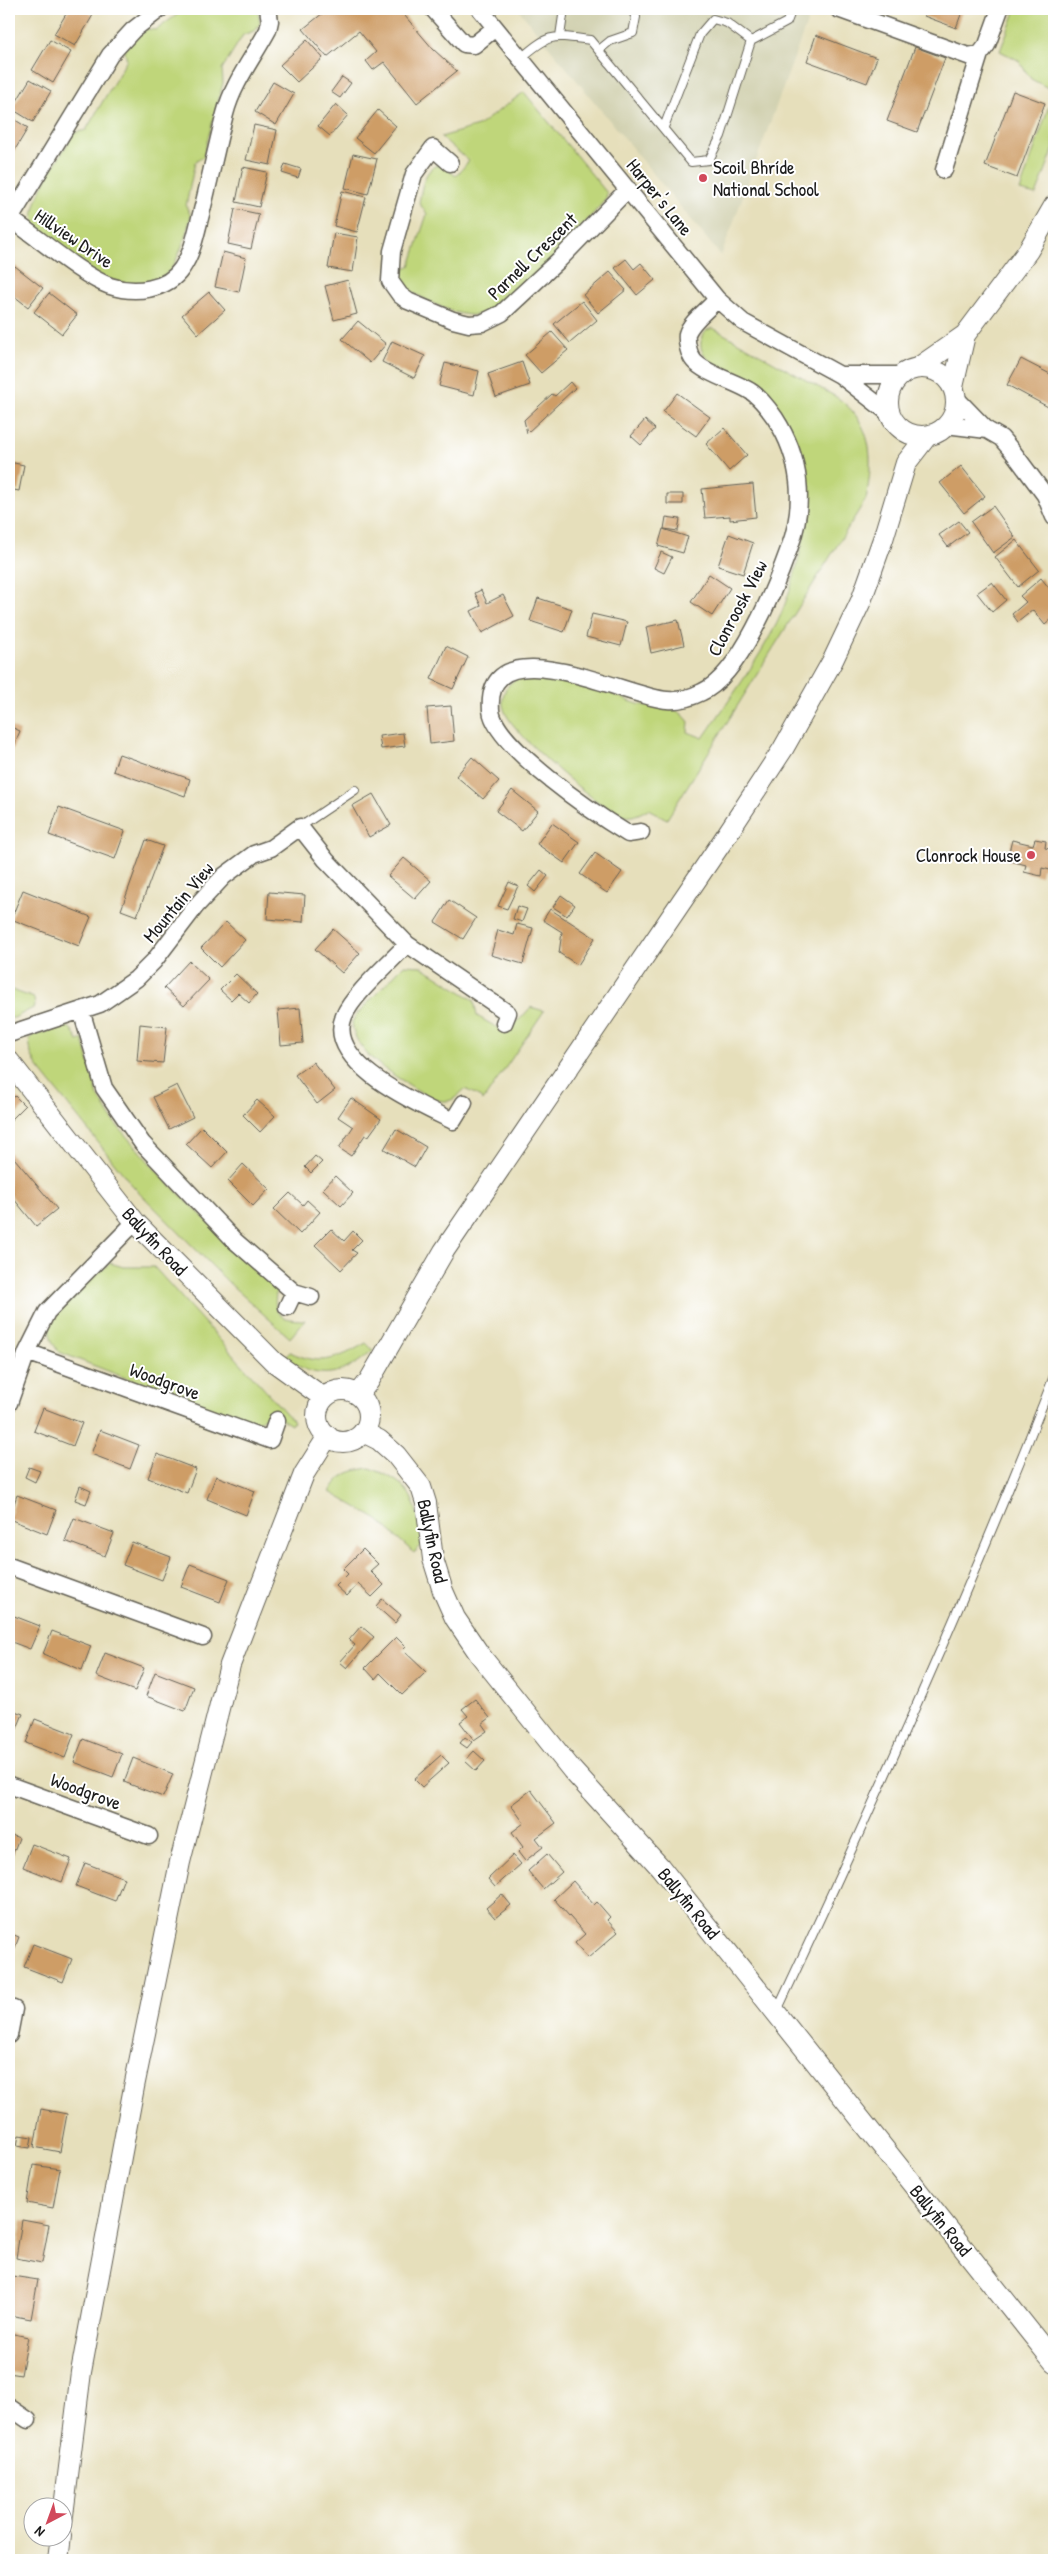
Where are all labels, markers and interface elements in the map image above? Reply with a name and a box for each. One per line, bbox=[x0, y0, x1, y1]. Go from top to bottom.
street label: Harper's Lane bbox=[621, 153, 699, 241]
place label: Scoil Bhríde National School bbox=[713, 154, 820, 202]
marker: Scoil Bhríde National School bbox=[697, 172, 709, 184]
street label: Hillview Drive bbox=[30, 202, 119, 274]
street label: Parnell Crescent bbox=[482, 206, 583, 305]
street label: Clonroosk View bbox=[701, 555, 773, 661]
place label: Clonrock House bbox=[916, 842, 1021, 868]
marker: Clonrock House bbox=[1025, 849, 1037, 861]
street label: Mountain View bbox=[137, 856, 219, 948]
street label: Ballyfin Road bbox=[117, 1201, 194, 1281]
street label: Woodgrove bbox=[126, 1356, 204, 1406]
street label: Ballyfin Road bbox=[411, 1497, 455, 1586]
street label: Woodgrove bbox=[47, 1766, 125, 1816]
street label: Ballyfin Road bbox=[652, 1862, 726, 1945]
street label: Ballyfin Road bbox=[904, 2179, 978, 2262]
north arrow bbox=[22, 2496, 72, 2546]
text: N bbox=[30, 2522, 48, 2542]

